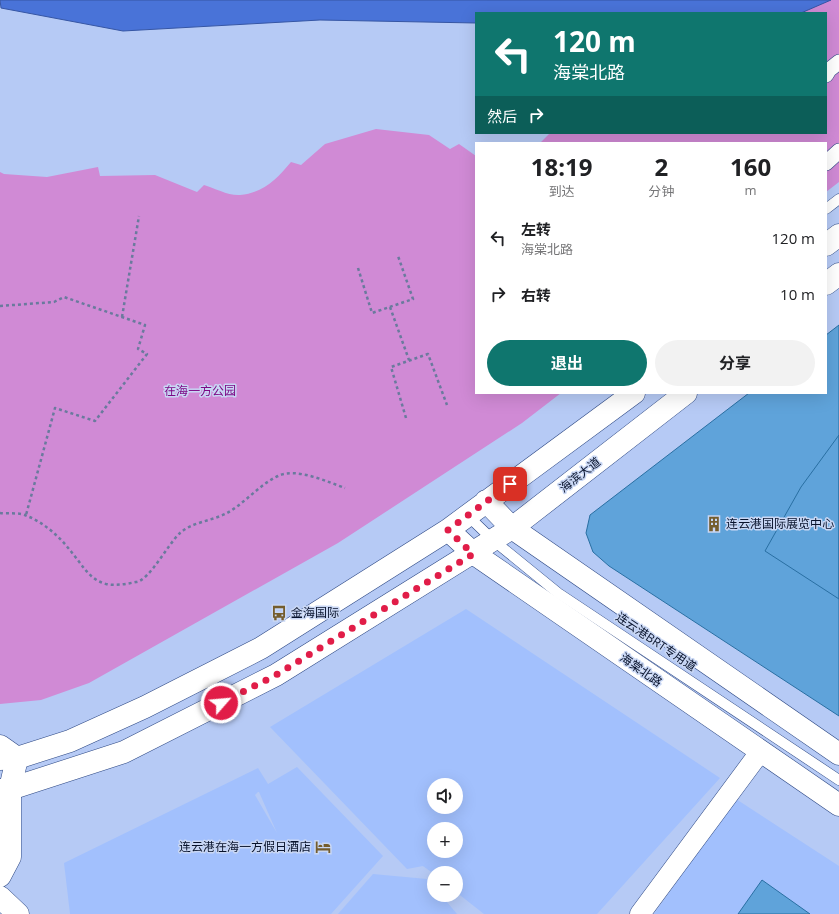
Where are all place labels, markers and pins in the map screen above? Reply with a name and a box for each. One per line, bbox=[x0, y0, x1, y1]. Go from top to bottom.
pin bbox=[493, 467, 527, 501]
building icon: 连云港国际展览中心 bbox=[705, 515, 723, 533]
place label: 连云港国际展览中心 bbox=[726, 515, 834, 532]
bus stop icon: 金海国际 bbox=[270, 604, 288, 622]
place label: 金海国际 bbox=[291, 604, 339, 621]
place label: 连云港在海一方假日酒店 bbox=[179, 838, 311, 855]
hotel icon: 连云港在海一方假日酒店 bbox=[314, 838, 332, 856]

